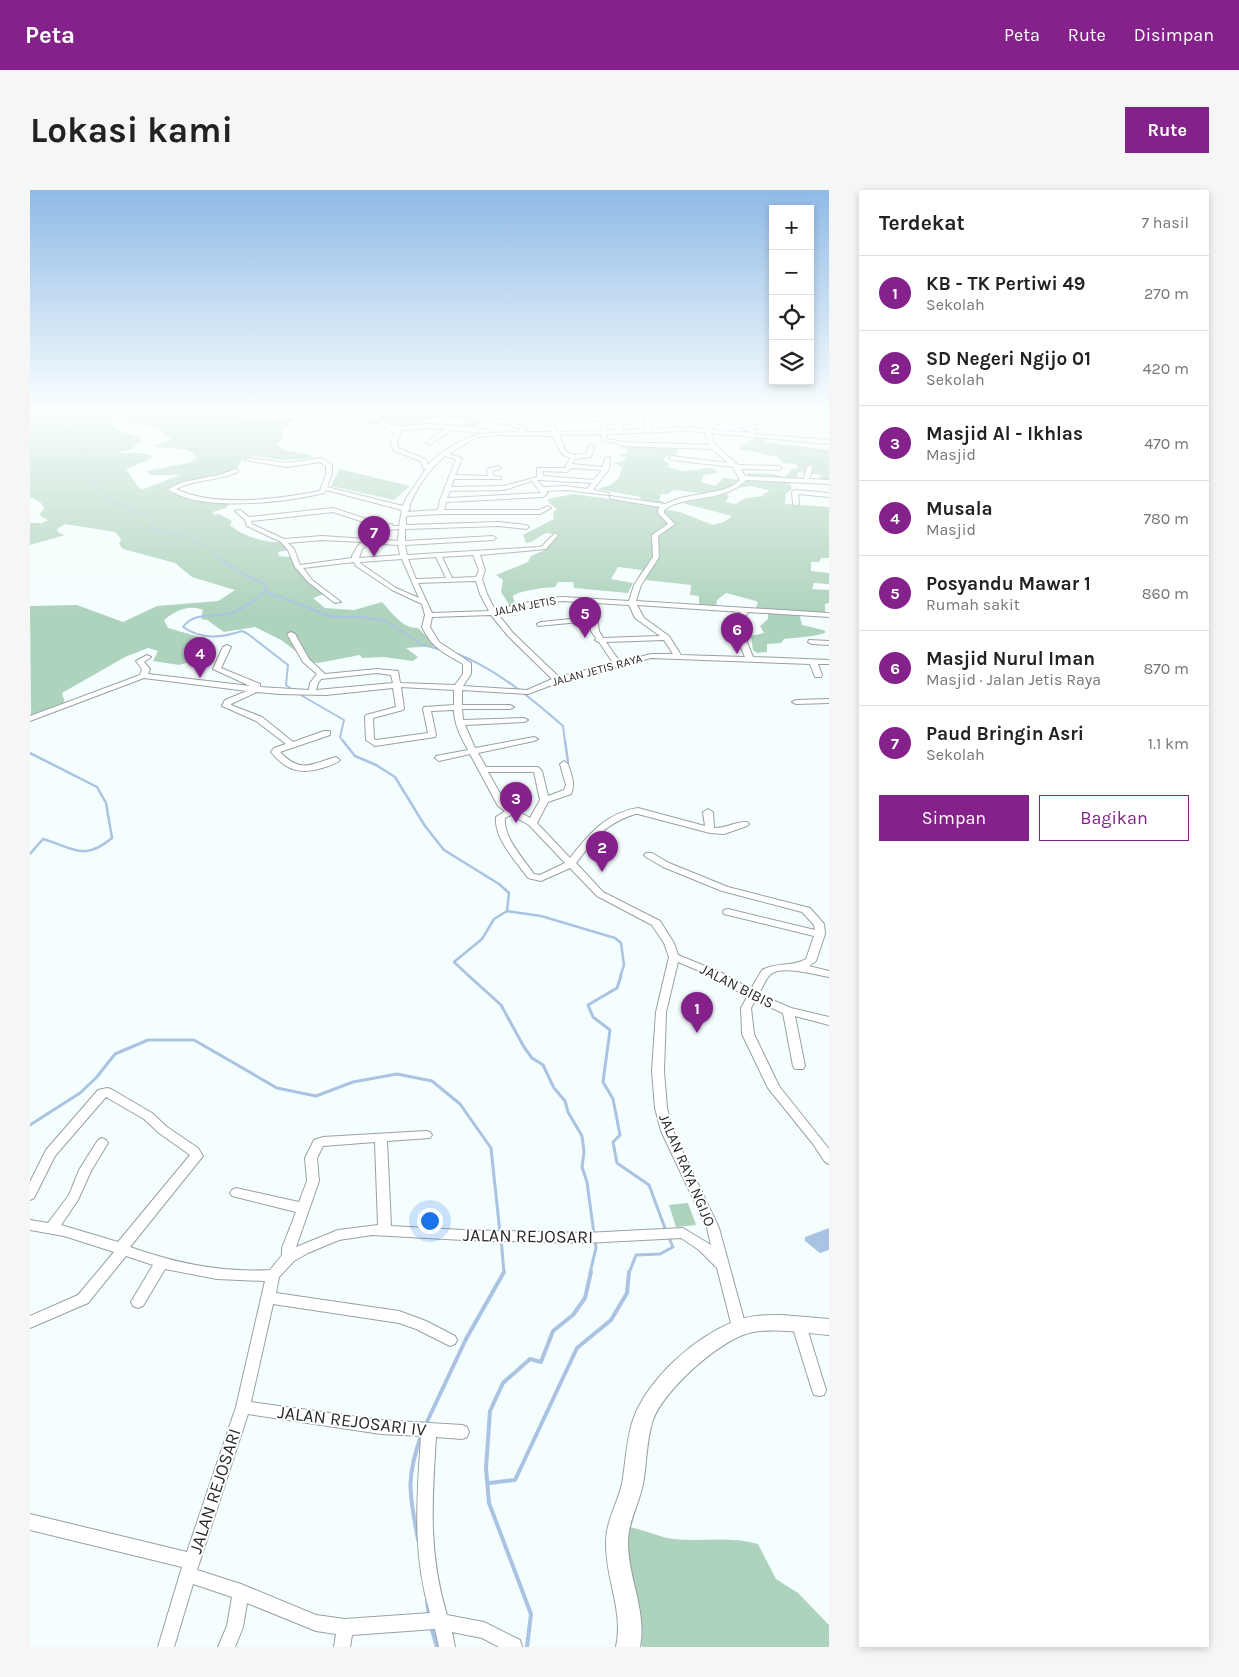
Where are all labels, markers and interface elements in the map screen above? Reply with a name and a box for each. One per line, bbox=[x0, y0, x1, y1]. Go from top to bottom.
text: Peta bbox=[25, 21, 75, 49]
text: Peta bbox=[1004, 24, 1040, 46]
text: Rute bbox=[1068, 24, 1106, 46]
text: Disimpan bbox=[1134, 24, 1214, 46]
button: Rute bbox=[1125, 107, 1209, 153]
text: Lokasi kami bbox=[30, 110, 233, 151]
map controls bbox=[769, 205, 814, 385]
button: + bbox=[769, 205, 814, 250]
text: Terdekat bbox=[879, 211, 965, 235]
text: 7 hasil bbox=[1142, 213, 1189, 232]
button: − bbox=[769, 250, 814, 295]
text: KB - TK Pertiwi 49 bbox=[926, 273, 1085, 295]
text: 1 bbox=[892, 284, 898, 303]
text: 270 m bbox=[1144, 284, 1189, 303]
button: locate bbox=[769, 295, 814, 340]
text: Sekolah bbox=[926, 295, 985, 314]
button: layers bbox=[769, 340, 814, 385]
text: SD Negeri Ngijo 01 bbox=[926, 348, 1091, 370]
text: 2 bbox=[890, 359, 900, 378]
text: 420 m bbox=[1143, 359, 1189, 378]
text: Sekolah bbox=[926, 370, 985, 389]
text: Masjid Al - Ikhlas bbox=[926, 423, 1083, 445]
text: 3 bbox=[890, 434, 900, 453]
text: 470 m bbox=[1144, 434, 1189, 453]
text: Masjid bbox=[926, 445, 976, 464]
text: Musala bbox=[926, 498, 993, 520]
text: 4 bbox=[890, 509, 900, 528]
text: 780 m bbox=[1143, 509, 1189, 528]
pin: 7 bbox=[358, 516, 390, 557]
text: Masjid bbox=[926, 520, 976, 539]
text: Posyandu Mawar 1 bbox=[926, 573, 1091, 595]
text: 5 bbox=[890, 584, 900, 603]
text: 860 m bbox=[1142, 584, 1189, 603]
street label: JALAN JETIS bbox=[492, 593, 558, 619]
text: Rumah sakit bbox=[926, 595, 1020, 614]
pin: 5 bbox=[569, 597, 601, 638]
pin: 6 bbox=[721, 613, 753, 654]
pin: 4 bbox=[184, 637, 216, 678]
text: Masjid Nurul Iman bbox=[926, 648, 1095, 670]
street label: JALAN JETIS RAYA bbox=[550, 651, 644, 689]
text: 6 bbox=[890, 659, 900, 678]
text: 870 m bbox=[1143, 659, 1189, 678]
text: Masjid · Jalan Jetis Raya bbox=[926, 670, 1101, 689]
text: Paud Bringin Asri bbox=[926, 723, 1084, 745]
text: 7 bbox=[891, 734, 899, 753]
text: 1.1 km bbox=[1148, 734, 1189, 753]
text: Sekolah bbox=[926, 745, 985, 764]
pin: 3 bbox=[500, 782, 532, 823]
button: Simpan bbox=[879, 795, 1029, 841]
button: Bagikan bbox=[1039, 795, 1189, 841]
pin: 2 bbox=[586, 831, 618, 872]
street label: JALAN BIBIS bbox=[697, 960, 777, 1012]
pin: 1 bbox=[681, 992, 713, 1033]
street label: JALAN RAYA NGIJO bbox=[655, 1111, 719, 1229]
your location bbox=[417, 1208, 443, 1234]
street label: JALAN REJOSARI bbox=[463, 1224, 593, 1248]
street label: JALAN REJOSARI IV bbox=[276, 1401, 428, 1441]
street label: JALAN REJOSARI bbox=[184, 1426, 246, 1556]

